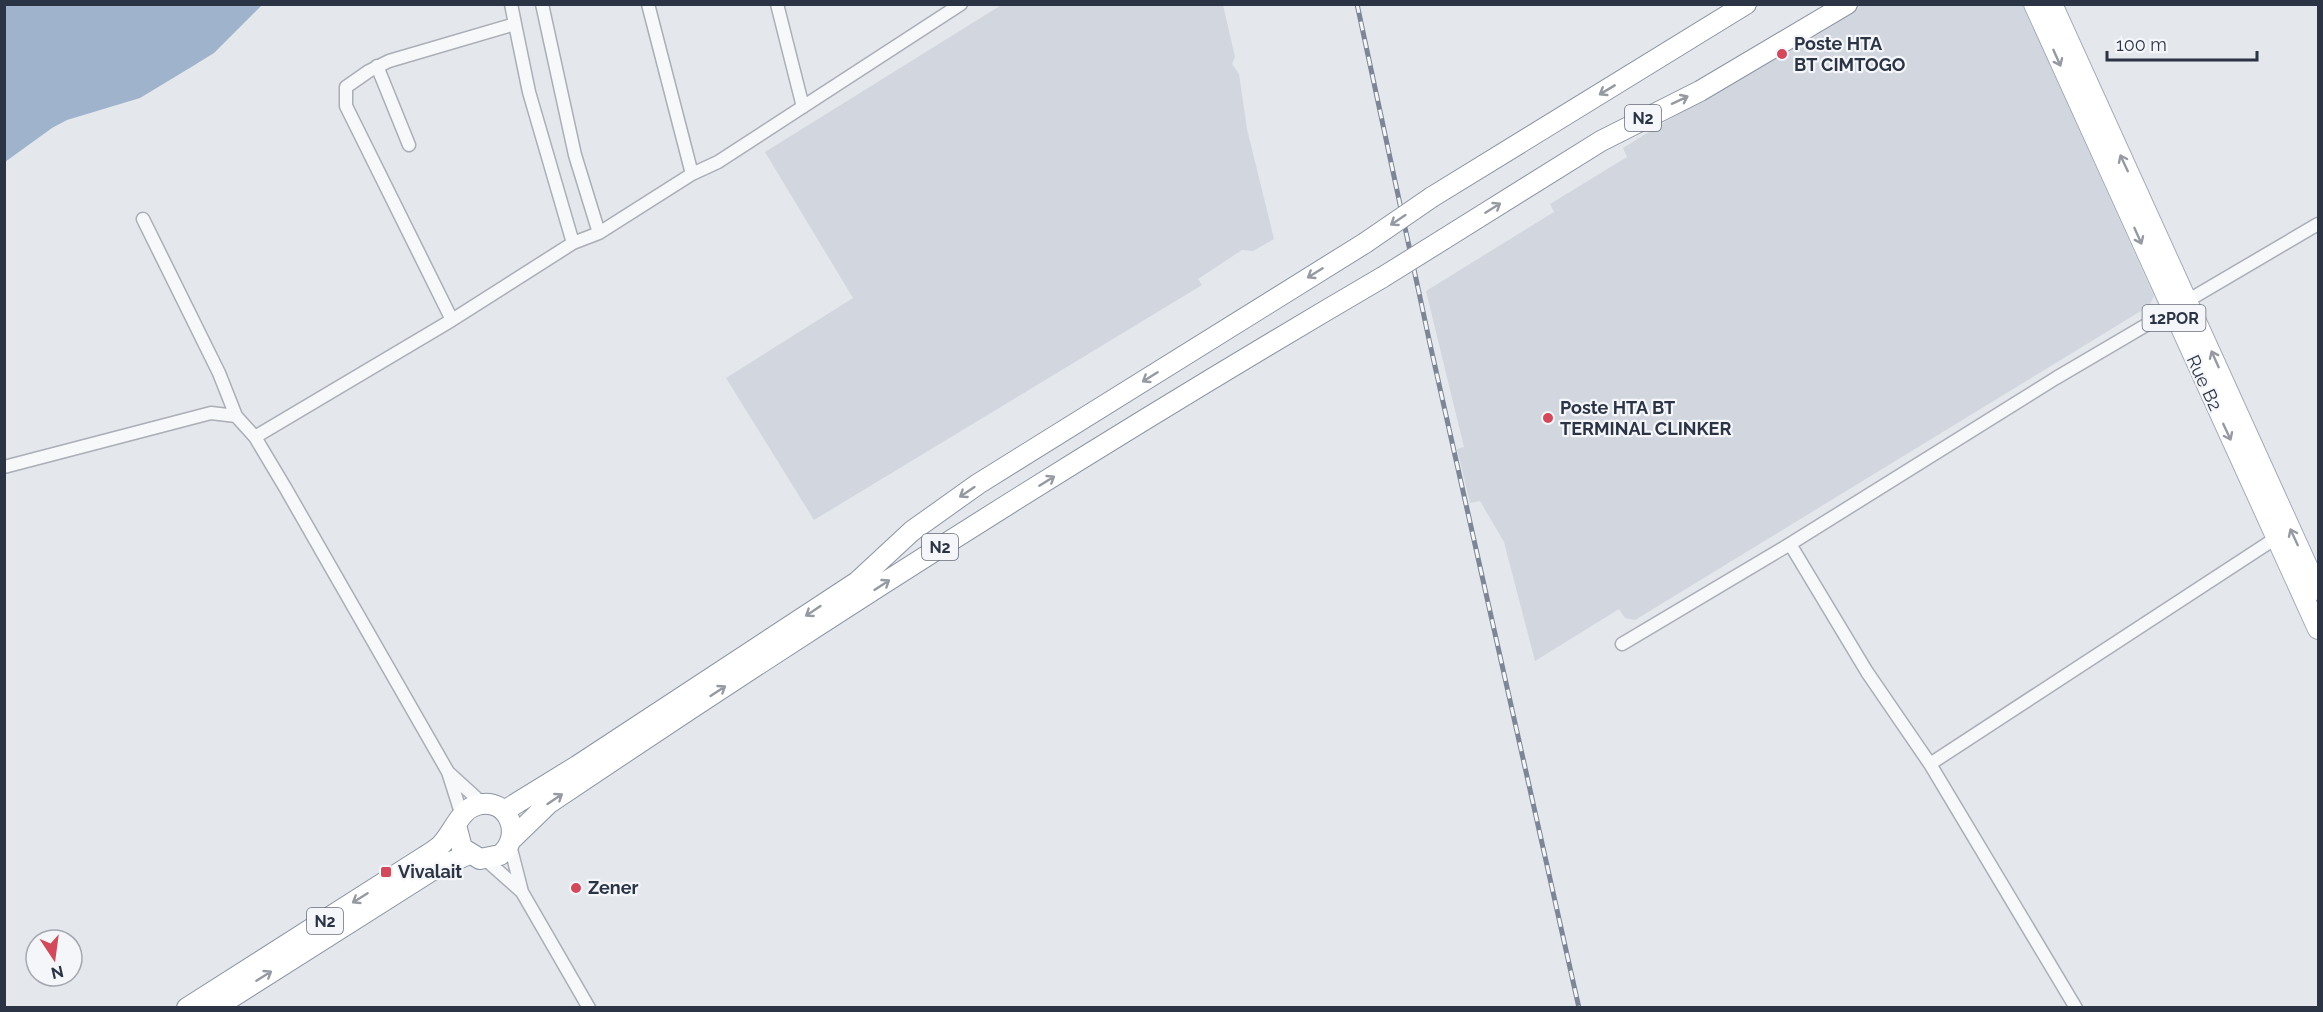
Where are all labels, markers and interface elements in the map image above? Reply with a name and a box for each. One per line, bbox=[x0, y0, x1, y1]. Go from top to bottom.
scale bar bbox=[2107, 24, 2257, 62]
place label: Poste HTA BT CIMTOGO bbox=[1794, 33, 1906, 75]
text: 100 m bbox=[2116, 34, 2167, 55]
marker: Poste HTA BT CIMTOGO bbox=[1775, 47, 1789, 61]
one-way arrow bbox=[2053, 49, 2064, 67]
one-way arrow bbox=[1598, 83, 1615, 96]
one-way arrow bbox=[1671, 94, 1689, 106]
road number: N2 bbox=[1625, 105, 1661, 131]
one-way arrow bbox=[2118, 154, 2130, 172]
one-way arrow bbox=[1484, 202, 1501, 214]
one-way arrow bbox=[1391, 214, 1407, 226]
one-way arrow bbox=[2132, 226, 2144, 244]
one-way arrow bbox=[1307, 267, 1324, 280]
road number: 12POR bbox=[2142, 305, 2206, 331]
one-way arrow bbox=[2208, 350, 2220, 368]
street label: Rue B2 bbox=[2183, 352, 2226, 414]
one-way arrow bbox=[1142, 371, 1159, 383]
place label: Poste HTA BT TERMINAL CLINKER bbox=[1560, 397, 1731, 439]
marker: Poste HTA BT TERMINAL CLINKER bbox=[1541, 411, 1555, 425]
one-way arrow bbox=[2222, 423, 2234, 441]
one-way arrow bbox=[1038, 475, 1055, 488]
one-way arrow bbox=[959, 486, 976, 498]
one-way arrow bbox=[2288, 528, 2299, 547]
road number: N2 bbox=[922, 534, 958, 560]
one-way arrow bbox=[873, 579, 889, 591]
one-way arrow bbox=[805, 605, 822, 617]
one-way arrow bbox=[709, 685, 726, 697]
one-way arrow bbox=[547, 793, 563, 805]
place label: Vivalait bbox=[398, 861, 462, 882]
marker: Vivalait bbox=[379, 865, 393, 879]
place label: Zener bbox=[588, 877, 638, 898]
marker: Zener bbox=[569, 881, 583, 895]
one-way arrow bbox=[352, 893, 369, 905]
road number: N2 bbox=[307, 908, 343, 934]
north arrow bbox=[24, 928, 84, 988]
text: N bbox=[49, 961, 65, 983]
one-way arrow bbox=[255, 970, 272, 982]

